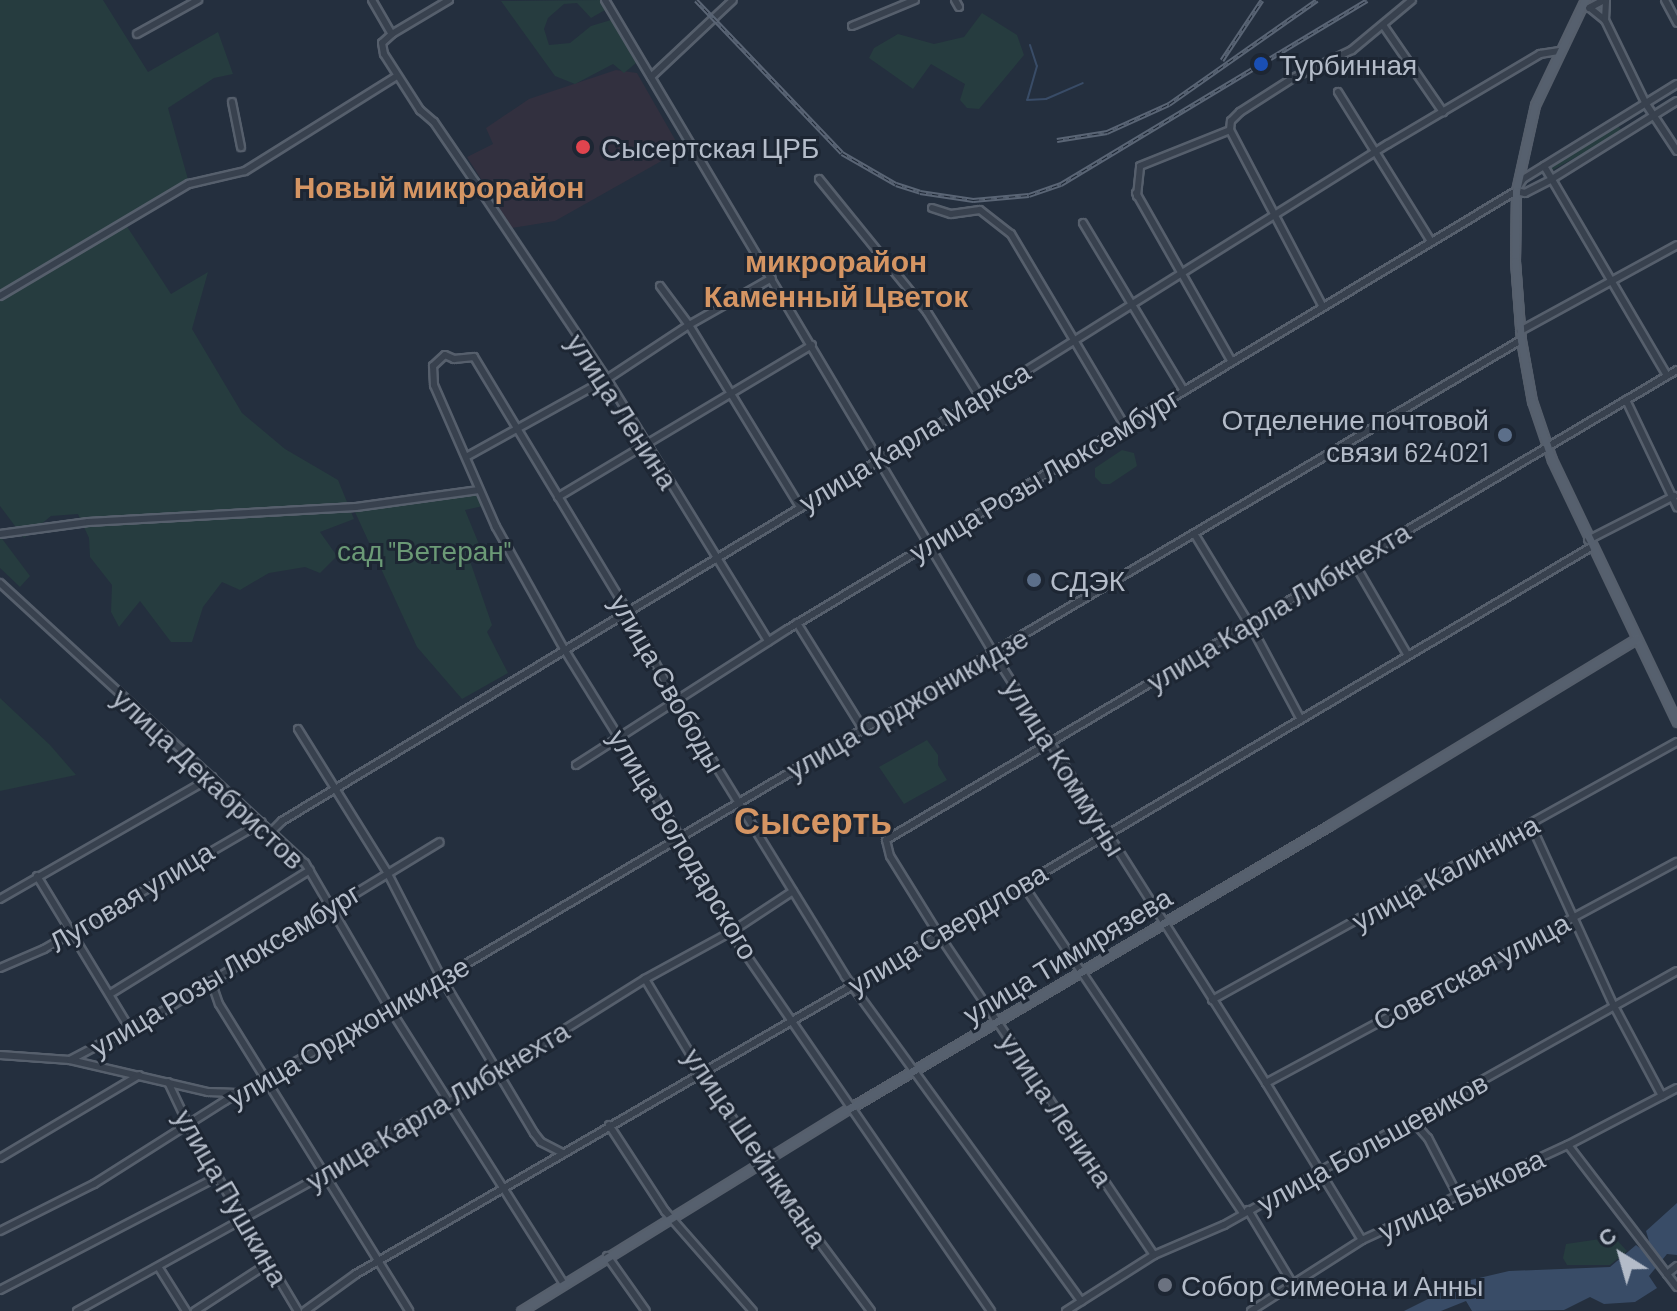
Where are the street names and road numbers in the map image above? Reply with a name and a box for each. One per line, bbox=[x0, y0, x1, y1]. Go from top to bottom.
street label: улица Ленина bbox=[560, 327, 686, 495]
street label: улица Карла Маркса bbox=[792, 354, 1036, 518]
street label: улица Розы Люксембург bbox=[903, 380, 1185, 568]
street label: улица Карла Либкнехта bbox=[1140, 514, 1416, 698]
street label: улица Свободы bbox=[603, 588, 733, 778]
street label: улица Орджоникидзе bbox=[780, 620, 1034, 786]
street label: улица Коммуны bbox=[997, 672, 1133, 862]
street label: улица Декабристов bbox=[106, 681, 312, 875]
street label: улица Володарского bbox=[602, 723, 766, 965]
street label: улица Калинина bbox=[1346, 807, 1544, 937]
street label: Луговая улица bbox=[43, 834, 219, 958]
street label: улица Свердлова bbox=[841, 855, 1053, 1001]
street label: улица Розы Люксембург bbox=[84, 875, 366, 1063]
street label: улица Тимирязева bbox=[957, 879, 1177, 1031]
street label: Советская улица bbox=[1367, 905, 1575, 1037]
street label: улица Орджоникидзе bbox=[221, 948, 475, 1114]
street label: улица Карла Либкнехта bbox=[299, 1013, 575, 1197]
street label: улица Ленина bbox=[993, 1026, 1121, 1192]
street label: улица Шейнкмана bbox=[677, 1041, 835, 1253]
street label: улица Большевиков bbox=[1251, 1065, 1493, 1219]
street label: улица Пушкина bbox=[168, 1103, 296, 1291]
street label: улица Быкова bbox=[1373, 1141, 1549, 1247]

